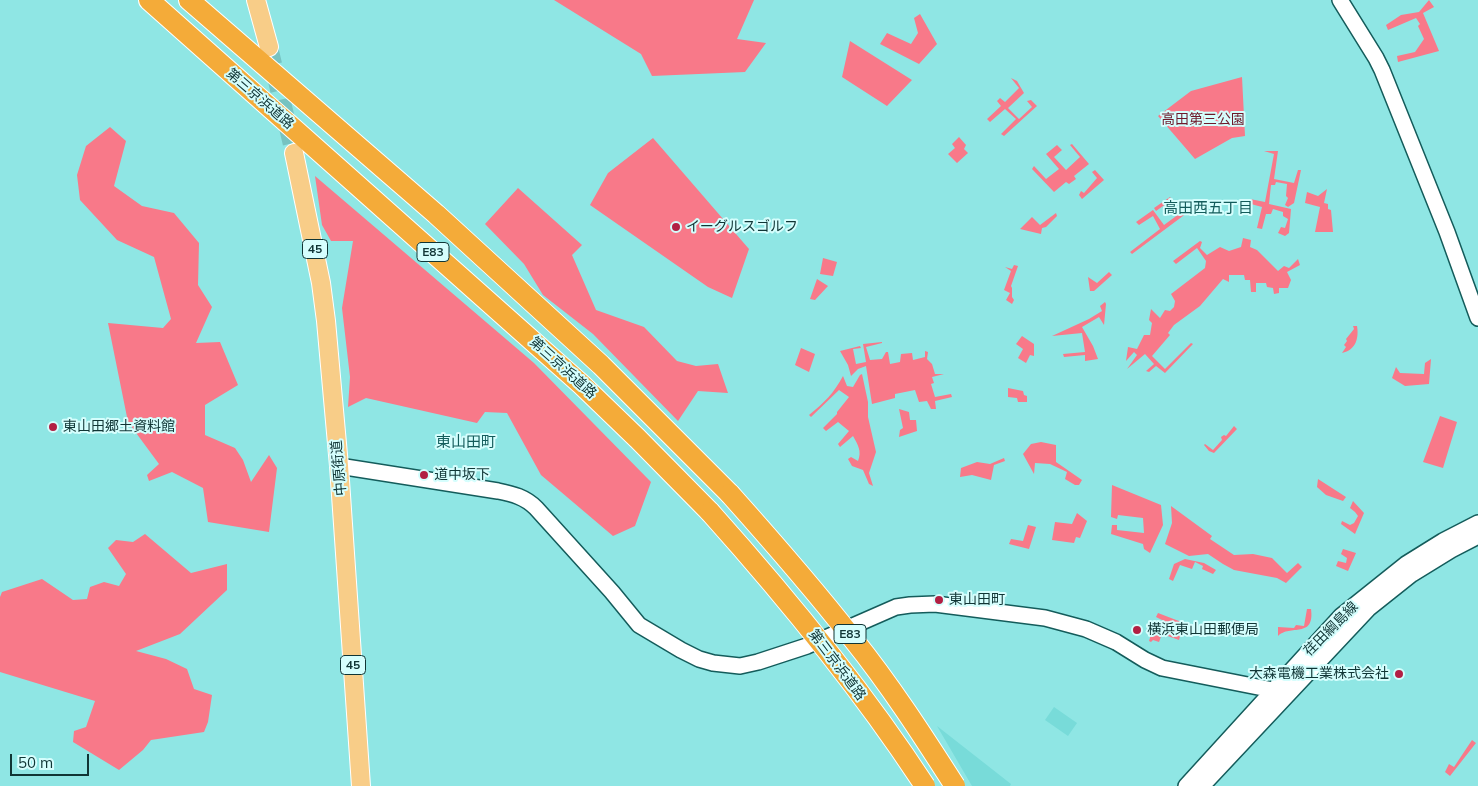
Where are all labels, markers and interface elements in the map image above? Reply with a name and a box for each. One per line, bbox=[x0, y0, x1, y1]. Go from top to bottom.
street label: 第三京浜道路 bbox=[223, 65, 297, 133]
park label: 高田第三公園 bbox=[1161, 112, 1245, 128]
district label: 高田西五丁目 bbox=[1163, 199, 1253, 217]
place label: イーグルスゴルフ bbox=[686, 219, 798, 235]
marker: イーグルスゴルフ bbox=[670, 221, 682, 233]
road number: 45 bbox=[302, 240, 328, 258]
road number: E83 bbox=[417, 242, 449, 262]
street label: 第三京浜道路 bbox=[526, 334, 600, 402]
place label: 東山田郷土資料館 bbox=[63, 419, 175, 435]
marker: 東山田郷土資料館 bbox=[47, 421, 59, 433]
district label: 東山田町 bbox=[436, 433, 496, 451]
street label: 中原街道 bbox=[328, 439, 350, 497]
place label: 道中坂下 bbox=[434, 467, 490, 483]
marker: 道中坂下 bbox=[418, 469, 430, 481]
place label: 東山田町 bbox=[949, 592, 1005, 608]
marker: 東山田町 bbox=[933, 594, 945, 606]
street label: 荏田綱島線 bbox=[1300, 598, 1362, 660]
place label: 横浜東山田郵便局 bbox=[1147, 622, 1259, 638]
road number: E83 bbox=[834, 624, 866, 644]
marker: 横浜東山田郵便局 bbox=[1131, 624, 1143, 636]
street label: 第三京浜道路 bbox=[805, 626, 869, 704]
road number: 45 bbox=[340, 656, 366, 674]
place label: 大森電機工業株式会社 bbox=[1249, 666, 1389, 682]
marker: 大森電機工業株式会社 bbox=[1393, 668, 1405, 680]
scale bar bbox=[12, 744, 91, 776]
text: 50 m bbox=[18, 753, 53, 772]

